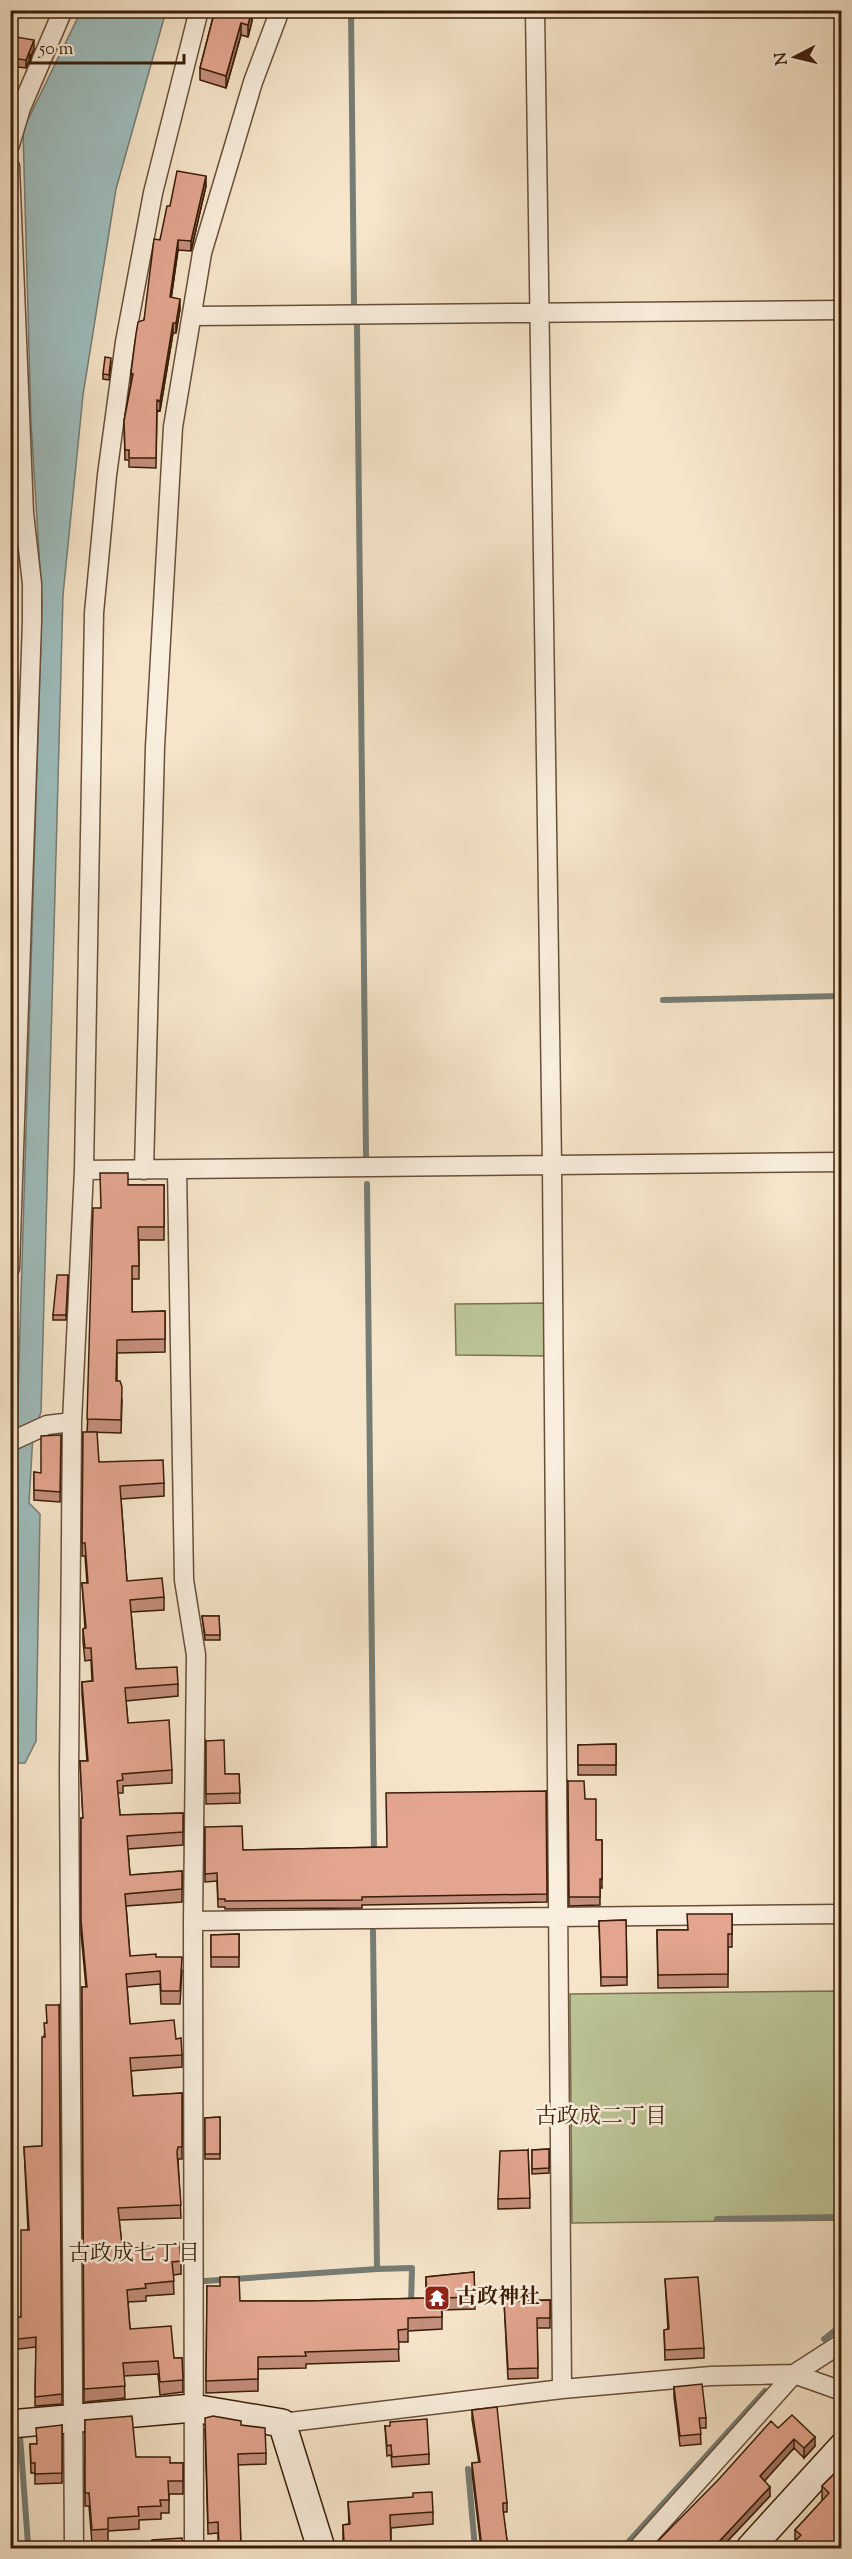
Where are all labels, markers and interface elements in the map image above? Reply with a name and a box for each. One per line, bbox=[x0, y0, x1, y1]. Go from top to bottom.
scale bar bbox=[30, 27, 184, 65]
north arrow bbox=[765, 27, 825, 87]
text: 50 m bbox=[38, 37, 74, 63]
text: N bbox=[770, 51, 795, 66]
district label: 古政成二丁目 bbox=[535, 2102, 667, 2134]
district label: 古政成七丁目 bbox=[68, 2239, 200, 2271]
temple icon: 古政神社 bbox=[422, 2283, 452, 2313]
place label: 古政神社 bbox=[456, 2283, 540, 2313]

